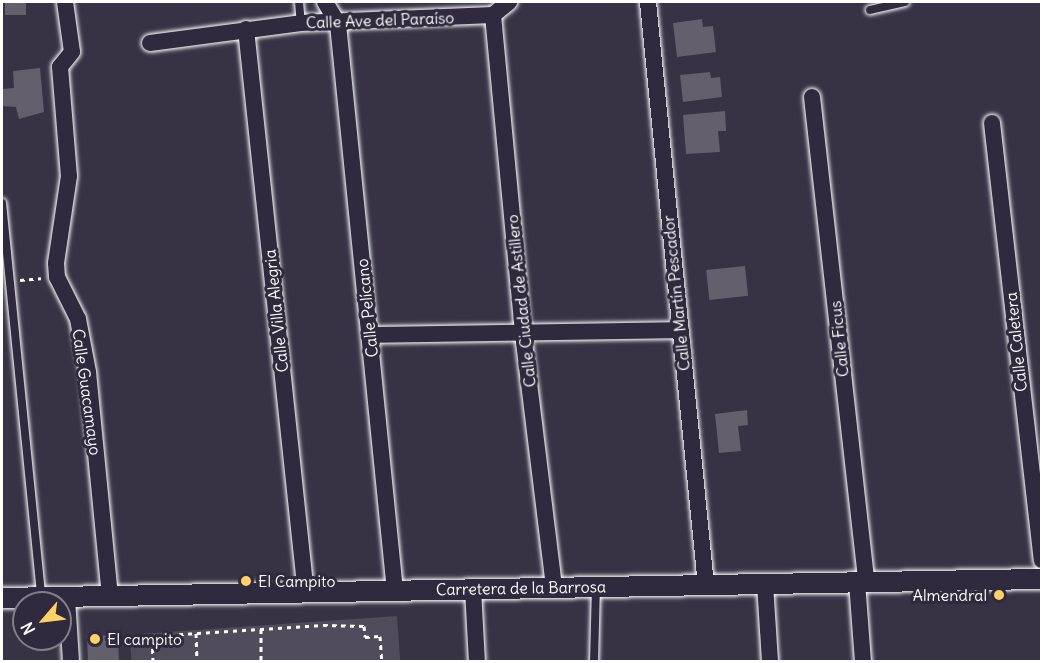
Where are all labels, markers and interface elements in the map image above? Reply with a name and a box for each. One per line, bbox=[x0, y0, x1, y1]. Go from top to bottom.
street label: Calle Ave del Paraíso bbox=[305, 8, 455, 32]
street label: Calle Ciudad de Astillero bbox=[502, 214, 540, 388]
street label: Calle Martín Pescador bbox=[658, 214, 694, 372]
street label: Calle Villa Alegria bbox=[260, 249, 292, 373]
street label: Calle Pelícano bbox=[352, 258, 382, 358]
street label: Calle Caletera bbox=[1001, 291, 1031, 393]
street label: Calle Ficus bbox=[825, 300, 853, 378]
street label: Calle Guacamayo bbox=[69, 328, 105, 456]
place label: El Campito bbox=[258, 571, 335, 591]
marker: El Campito bbox=[239, 574, 253, 588]
street label: Carretera de la Barrosa bbox=[436, 577, 606, 599]
place label: Almendral bbox=[913, 585, 987, 605]
marker: Almendral bbox=[992, 588, 1006, 602]
north arrow bbox=[12, 591, 72, 651]
text: N bbox=[16, 619, 39, 638]
place label: El campito bbox=[107, 629, 182, 649]
marker: El campito bbox=[88, 632, 102, 646]

